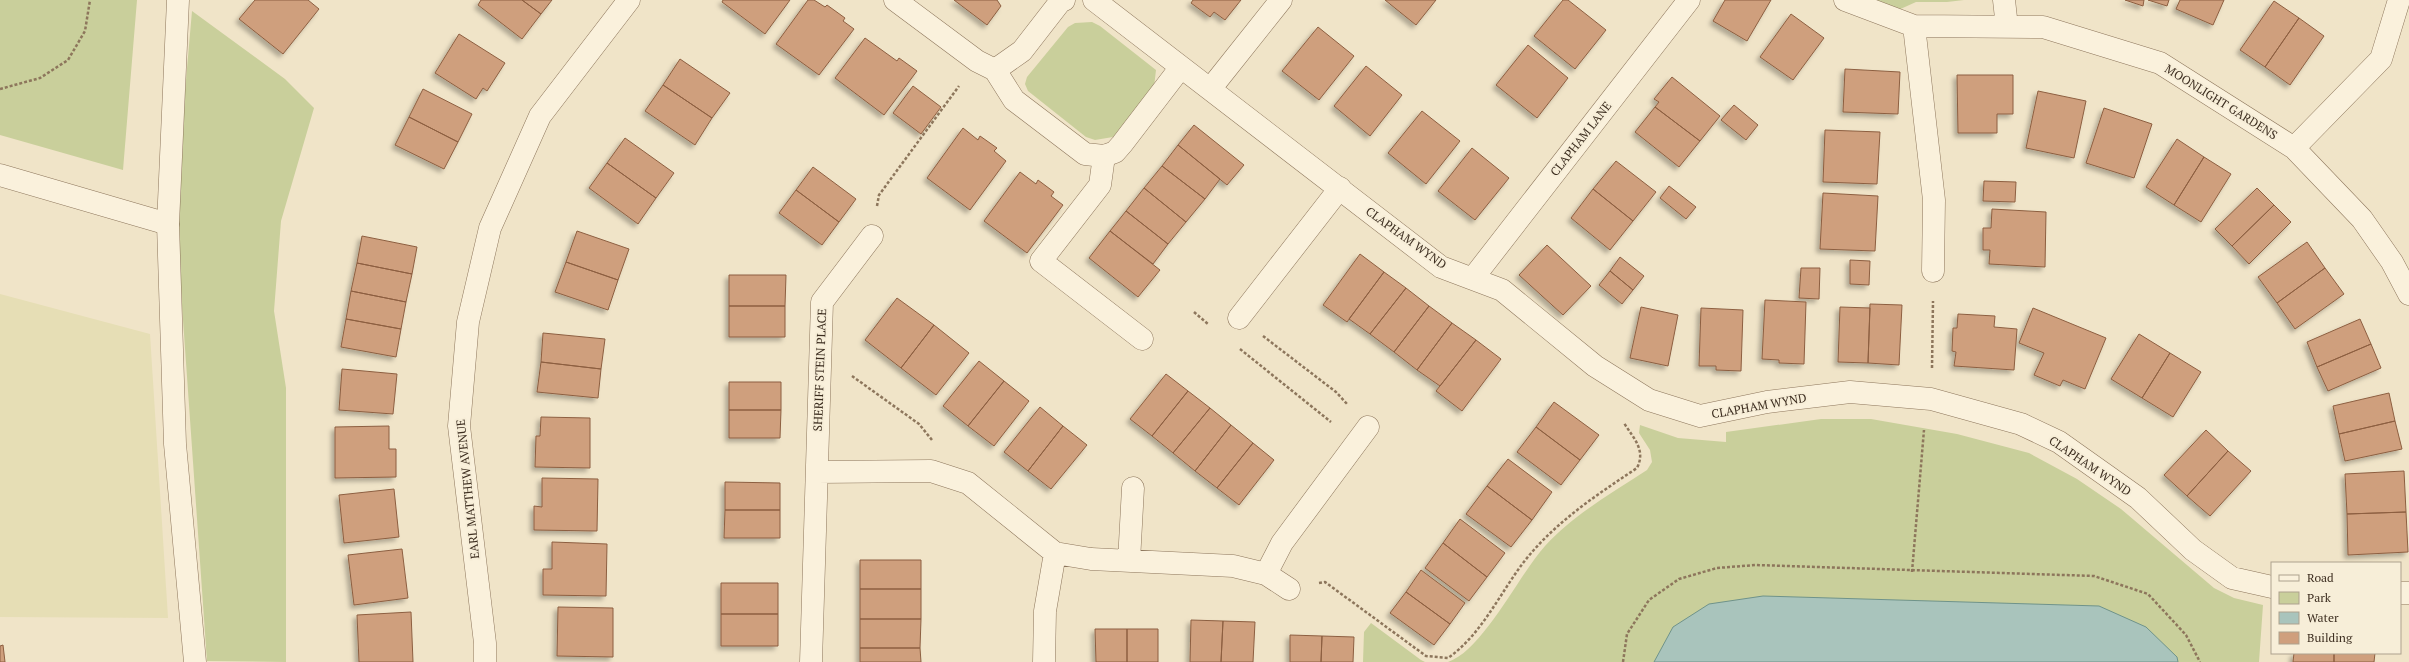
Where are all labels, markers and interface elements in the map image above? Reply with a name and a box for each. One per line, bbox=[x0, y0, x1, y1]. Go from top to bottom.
street label: MOONLIGHT GARDENS bbox=[2162, 61, 2280, 142]
street label: CLAPHAM LANE bbox=[1547, 98, 1614, 179]
street label: CLAPHAM WYND bbox=[1363, 203, 1450, 272]
street label: SHERIFF STEIN PLACE bbox=[810, 308, 829, 432]
street label: CLAPHAM WYND bbox=[1710, 390, 1808, 421]
street label: EARL MATTHEW AVENUE bbox=[453, 418, 482, 560]
street label: CLAPHAM WYND bbox=[2046, 432, 2134, 499]
legend bbox=[2271, 562, 2401, 654]
text: Road bbox=[2307, 570, 2334, 585]
text: Park bbox=[2307, 590, 2332, 605]
text: Water bbox=[2307, 610, 2339, 625]
text: Building bbox=[2307, 630, 2353, 645]

